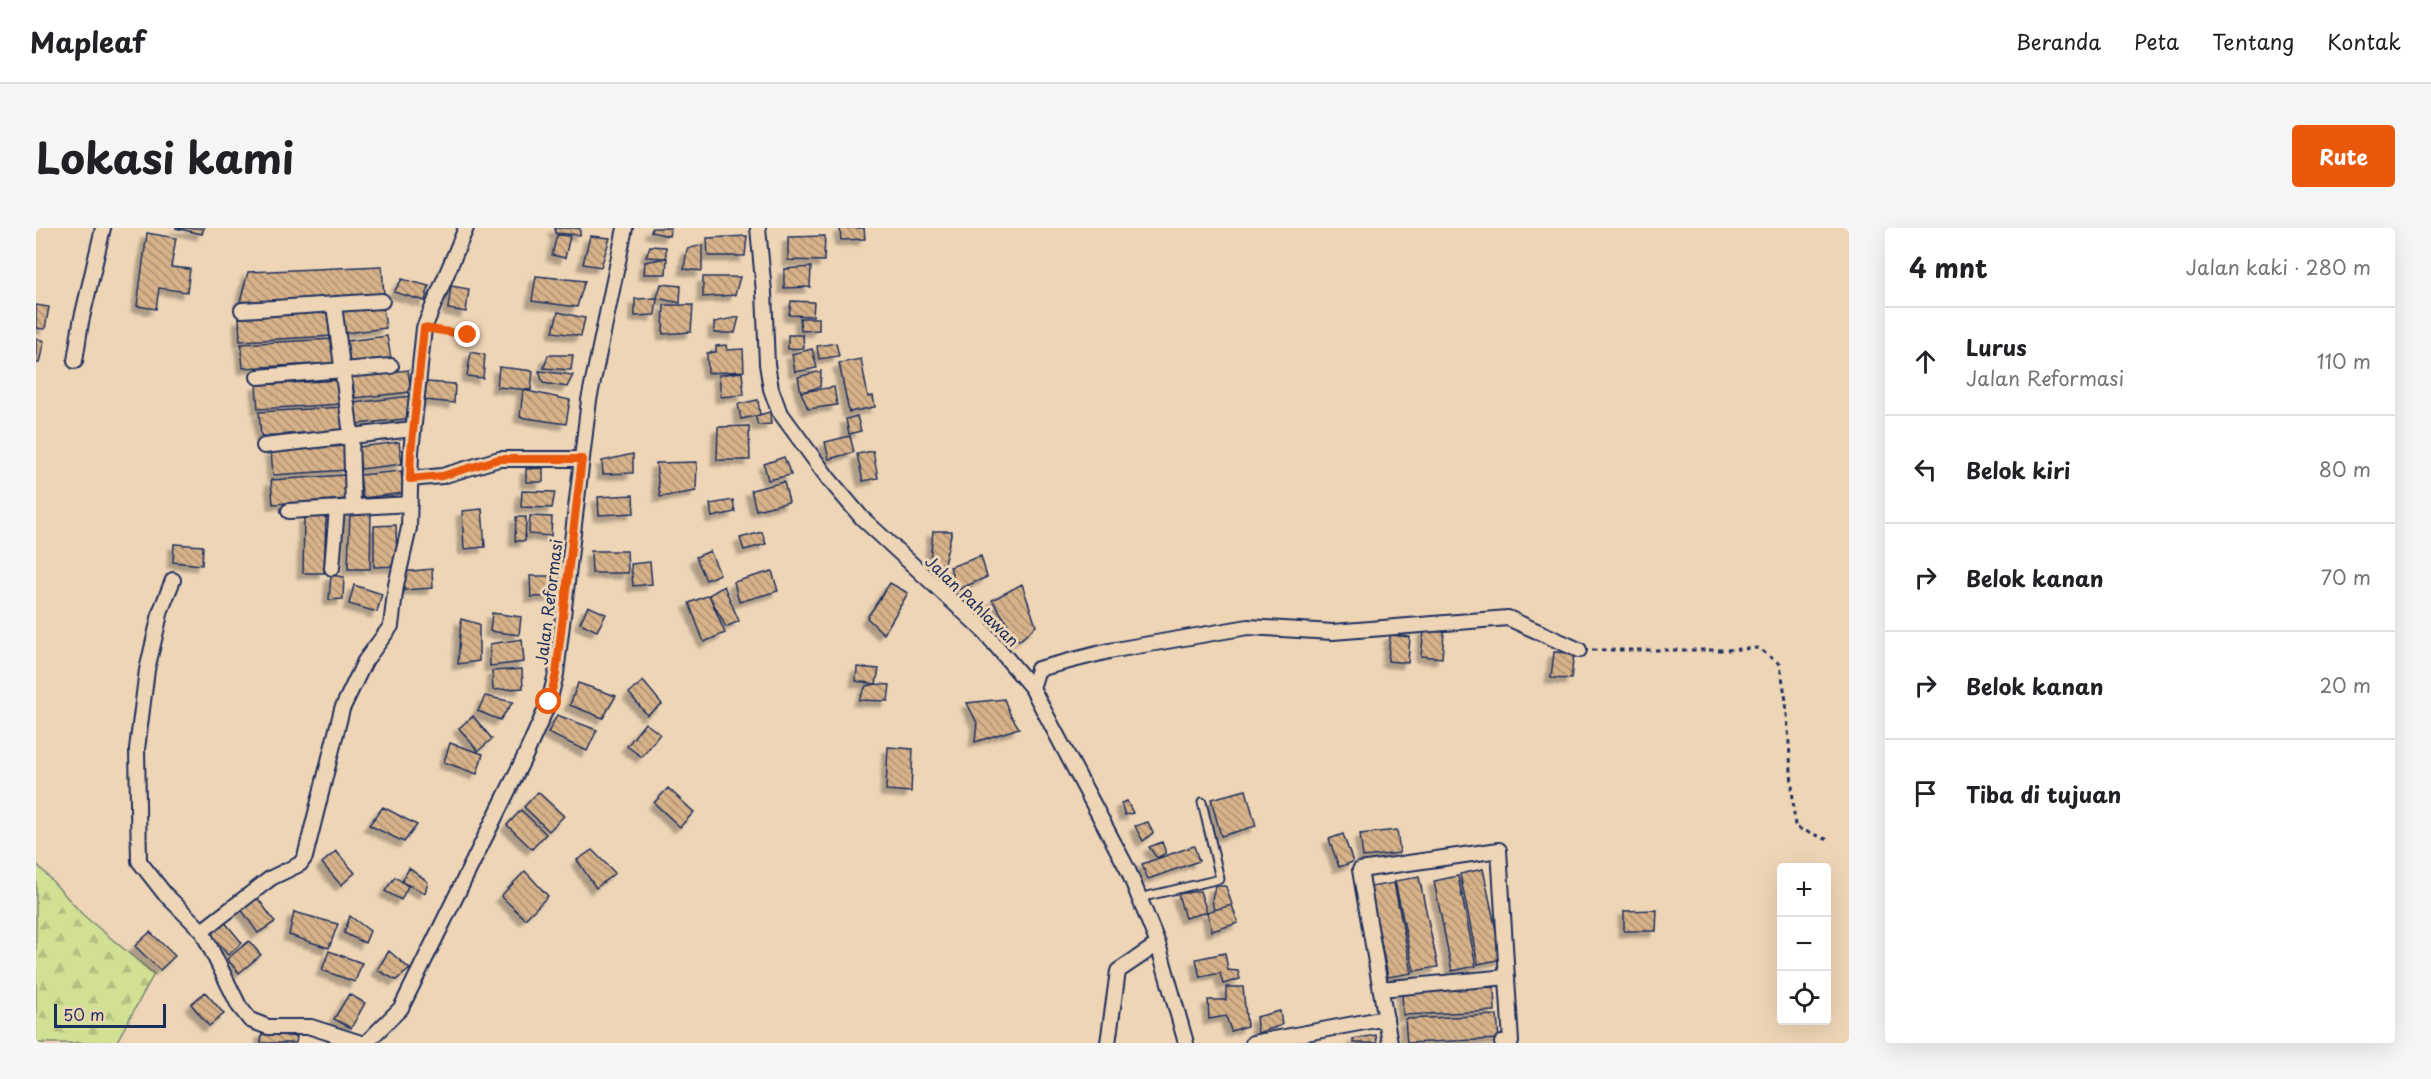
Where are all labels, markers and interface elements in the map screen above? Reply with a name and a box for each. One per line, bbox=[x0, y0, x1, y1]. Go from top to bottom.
text: Mapleaf bbox=[30, 20, 146, 63]
text: Beranda bbox=[2016, 25, 2101, 57]
text: Peta bbox=[2134, 25, 2179, 57]
text: Tentang bbox=[2212, 25, 2294, 57]
text: Kontak bbox=[2327, 25, 2401, 57]
text: Lokasi kami bbox=[36, 125, 294, 188]
button: Rute bbox=[2292, 125, 2395, 187]
text: 4 mnt bbox=[1909, 248, 1988, 287]
text: Jalan kaki · 280 m bbox=[2186, 252, 2371, 282]
route end bbox=[454, 321, 480, 347]
text: Lurus bbox=[1966, 330, 2027, 363]
icon: ahead bbox=[1909, 345, 1942, 378]
text: 110 m bbox=[2317, 346, 2371, 376]
text: Jalan Reformasi bbox=[1966, 363, 2124, 393]
icon: left bbox=[1909, 453, 1942, 486]
text: Belok kiri bbox=[1966, 453, 2070, 486]
text: 80 m bbox=[2319, 454, 2371, 484]
street label: Jalan Reformasi bbox=[528, 538, 568, 666]
street label: Jalan Pahlawan bbox=[920, 549, 1025, 652]
icon: right bbox=[1909, 561, 1942, 594]
text: Belok kanan bbox=[1966, 561, 2103, 594]
text: 70 m bbox=[2321, 562, 2371, 592]
icon: right bbox=[1909, 669, 1942, 702]
text: Belok kanan bbox=[1966, 669, 2103, 702]
text: 20 m bbox=[2319, 670, 2371, 700]
route start bbox=[535, 688, 561, 714]
icon: arrive bbox=[1909, 777, 1942, 810]
text: Tiba di tujuan bbox=[1966, 777, 2121, 810]
map controls bbox=[1777, 863, 1831, 1025]
button: + bbox=[1777, 863, 1831, 917]
button: − bbox=[1777, 917, 1831, 971]
button: locate bbox=[1777, 971, 1831, 1025]
scale bar bbox=[54, 1001, 166, 1028]
text: 50 m bbox=[63, 1002, 104, 1026]

